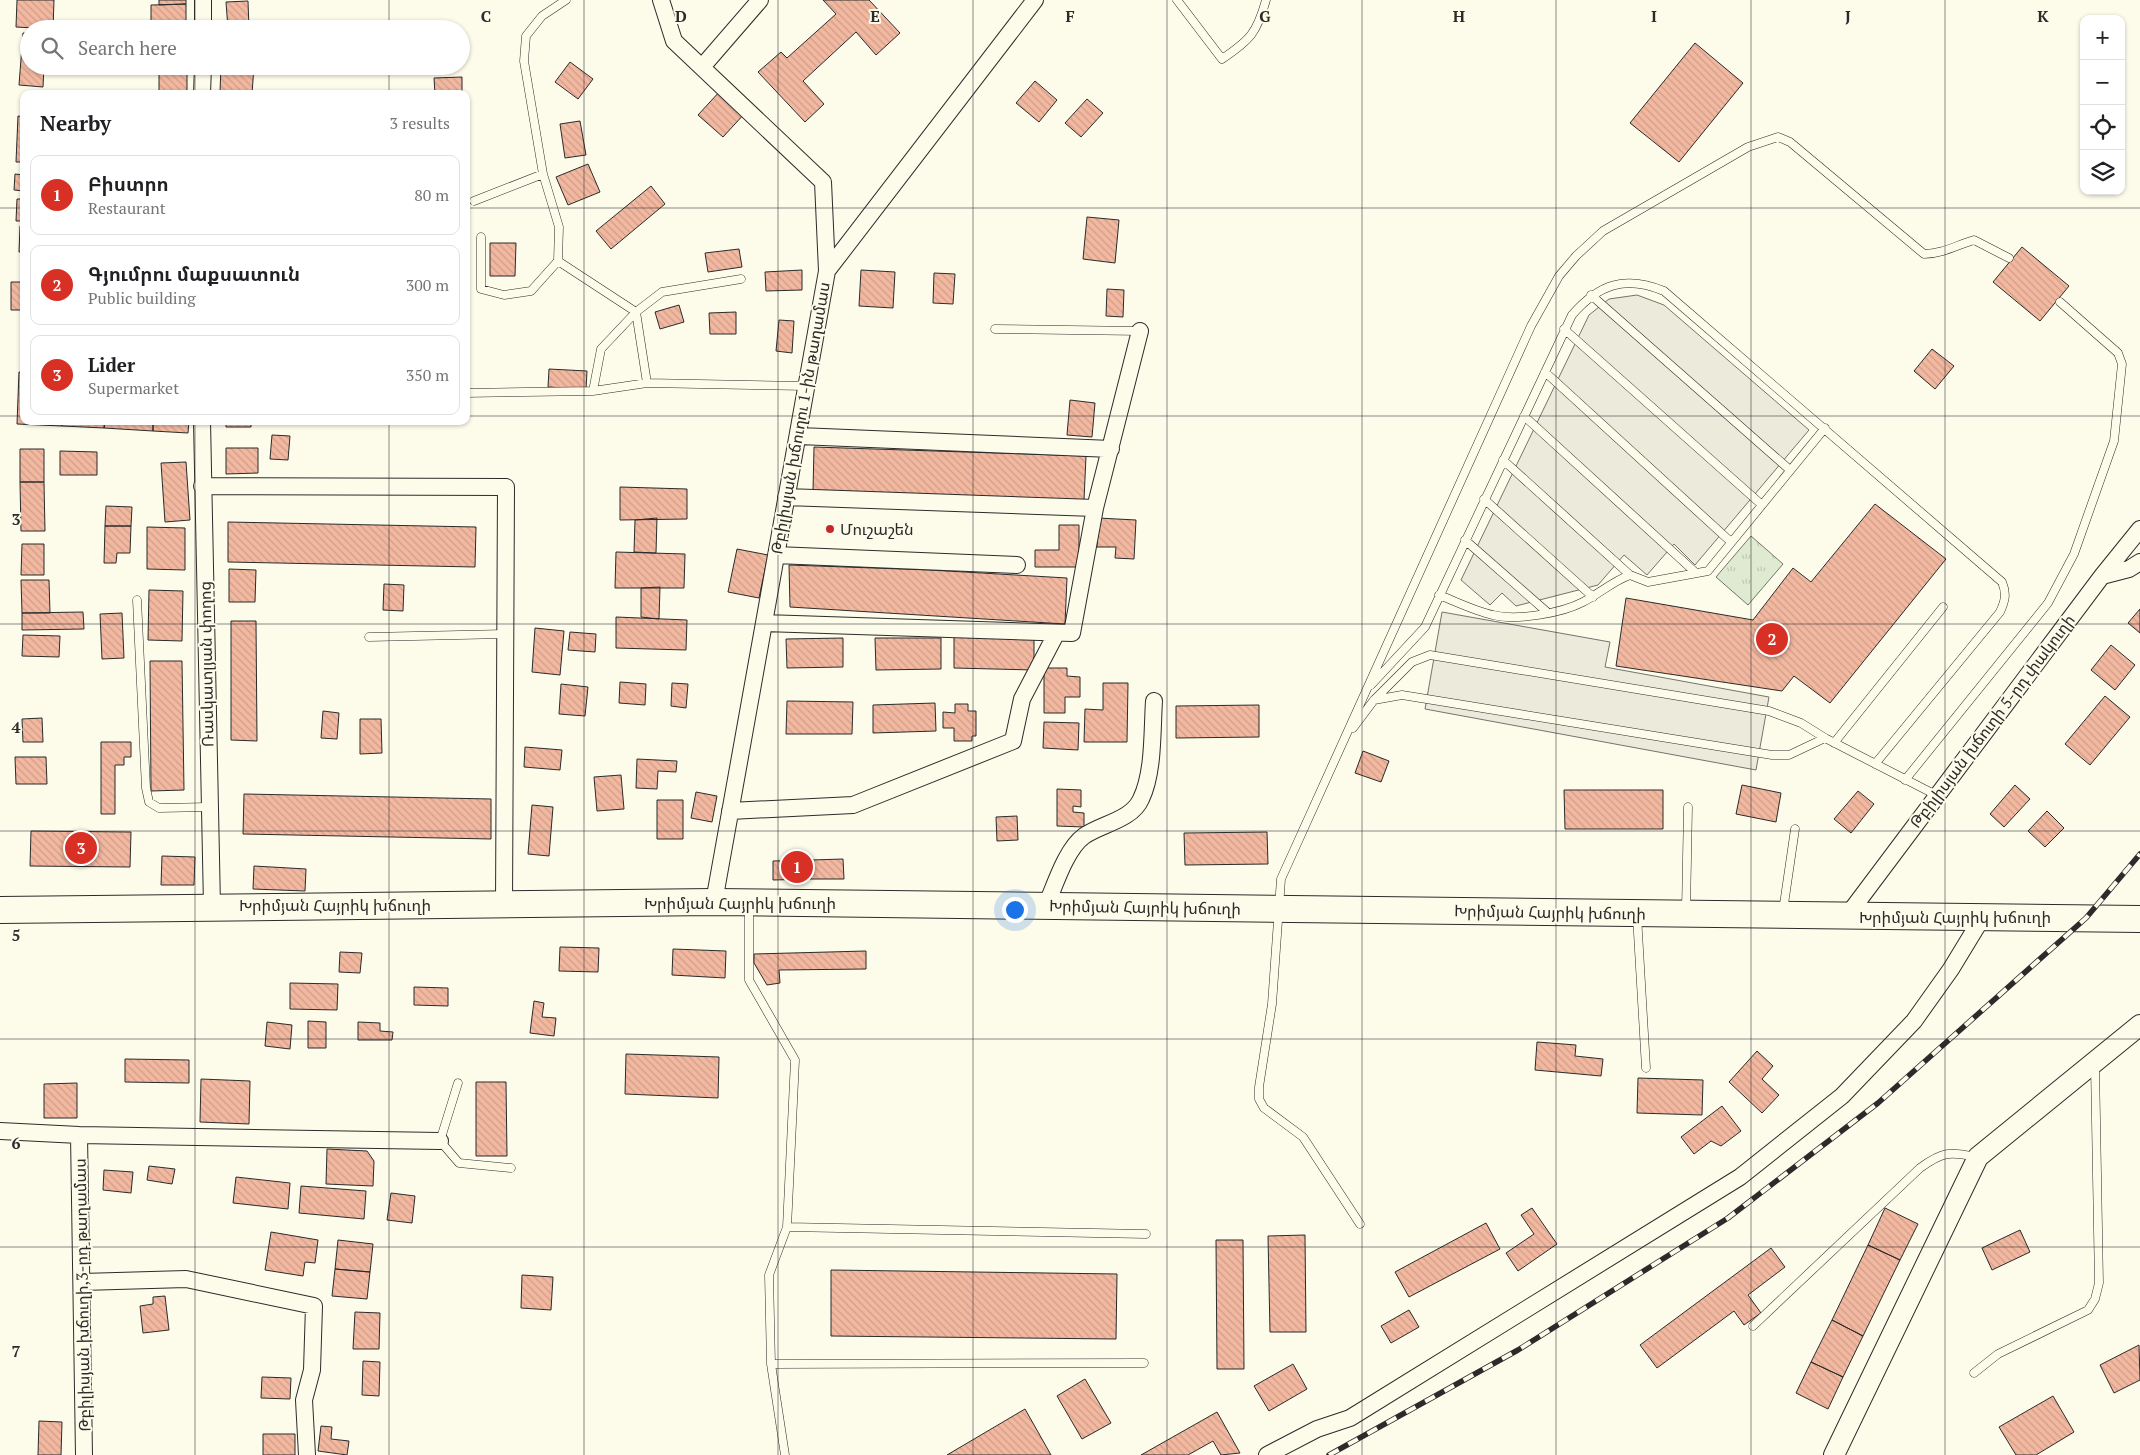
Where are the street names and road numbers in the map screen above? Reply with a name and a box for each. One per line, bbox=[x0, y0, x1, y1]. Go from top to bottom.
street label: Թբիլիսյան խճուղու 1-ին թաղամաս bbox=[765, 280, 835, 556]
street label: Ռասկատլյան փողոց bbox=[194, 581, 218, 747]
street label: Թբիլիսյան խճուղի 5-րդ փակուղի bbox=[1904, 610, 2080, 832]
street label: Խրիմյան Հայրիկ խճուղի bbox=[644, 892, 836, 914]
street label: Խրիմյան Հայրիկ խճուղի bbox=[239, 894, 431, 916]
street label: Խրիմյան Հայրիկ խճուղի bbox=[1049, 894, 1241, 920]
street label: Խրիմյան Հայրիկ խճուղի bbox=[1454, 899, 1646, 925]
street label: Խրիմյան Հայրիկ խճուղի bbox=[1859, 906, 2051, 928]
street label: Թբիլիսյան խճուղի,3-րդ թաղամաս bbox=[69, 1158, 95, 1432]

